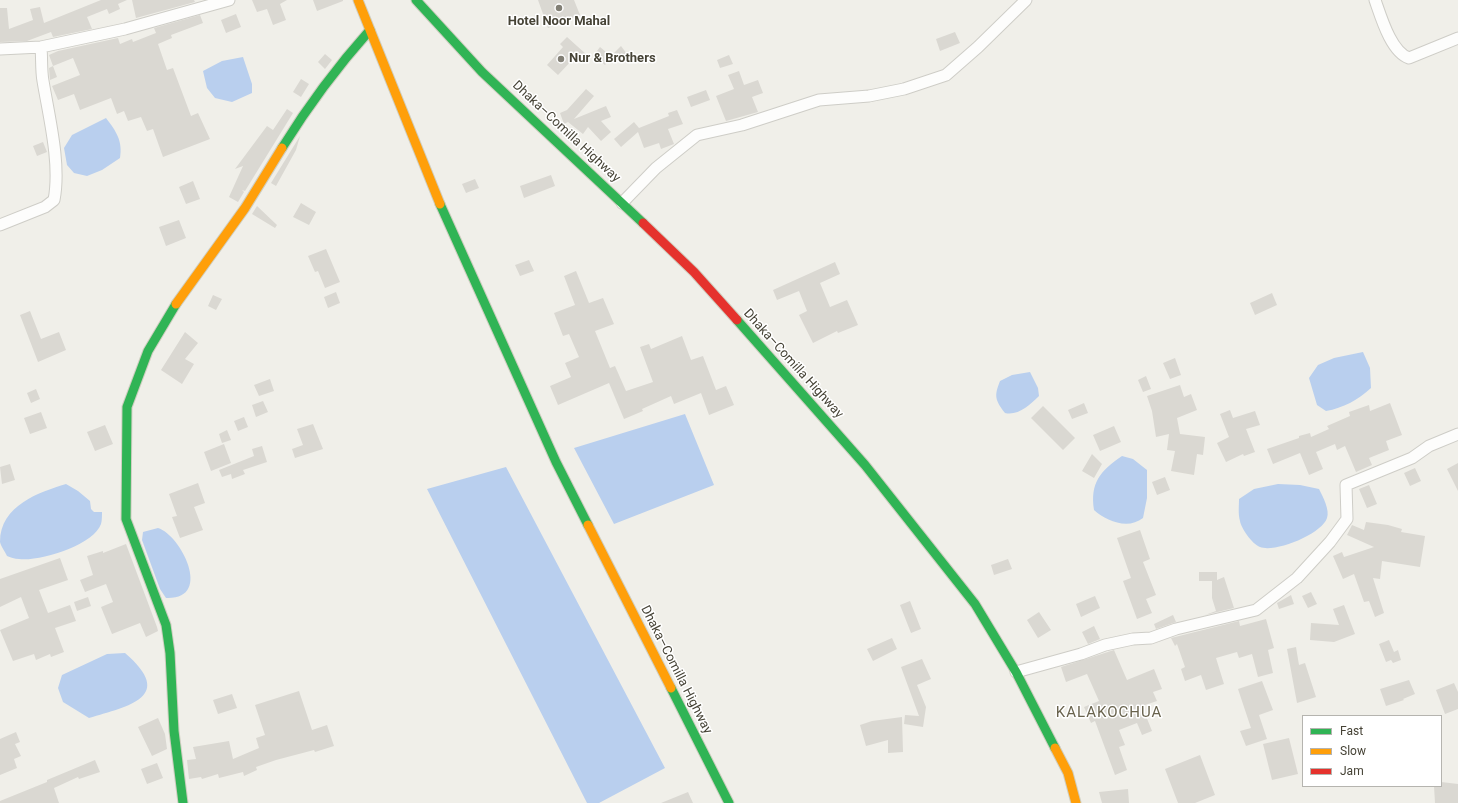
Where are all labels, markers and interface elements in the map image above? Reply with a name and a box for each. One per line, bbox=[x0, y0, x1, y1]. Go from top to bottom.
marker: Hotel Noor Mahal bbox=[554, 3, 564, 13]
place label: Hotel Noor Mahal bbox=[508, 14, 610, 30]
place label: Nur & Brothers bbox=[569, 51, 656, 67]
marker: Nur & Brothers bbox=[556, 54, 566, 64]
street label: Dhaka–Comilla Highway bbox=[509, 78, 623, 186]
street label: Dhaka–Comilla Highway bbox=[740, 306, 846, 422]
street label: Dhaka–Comilla Highway bbox=[637, 603, 715, 737]
district label: KALAKOCHUA bbox=[1056, 704, 1162, 722]
legend bbox=[1302, 715, 1442, 787]
text: Fast bbox=[1340, 724, 1363, 738]
text: Slow bbox=[1340, 744, 1366, 758]
text: Jam bbox=[1340, 764, 1364, 778]

